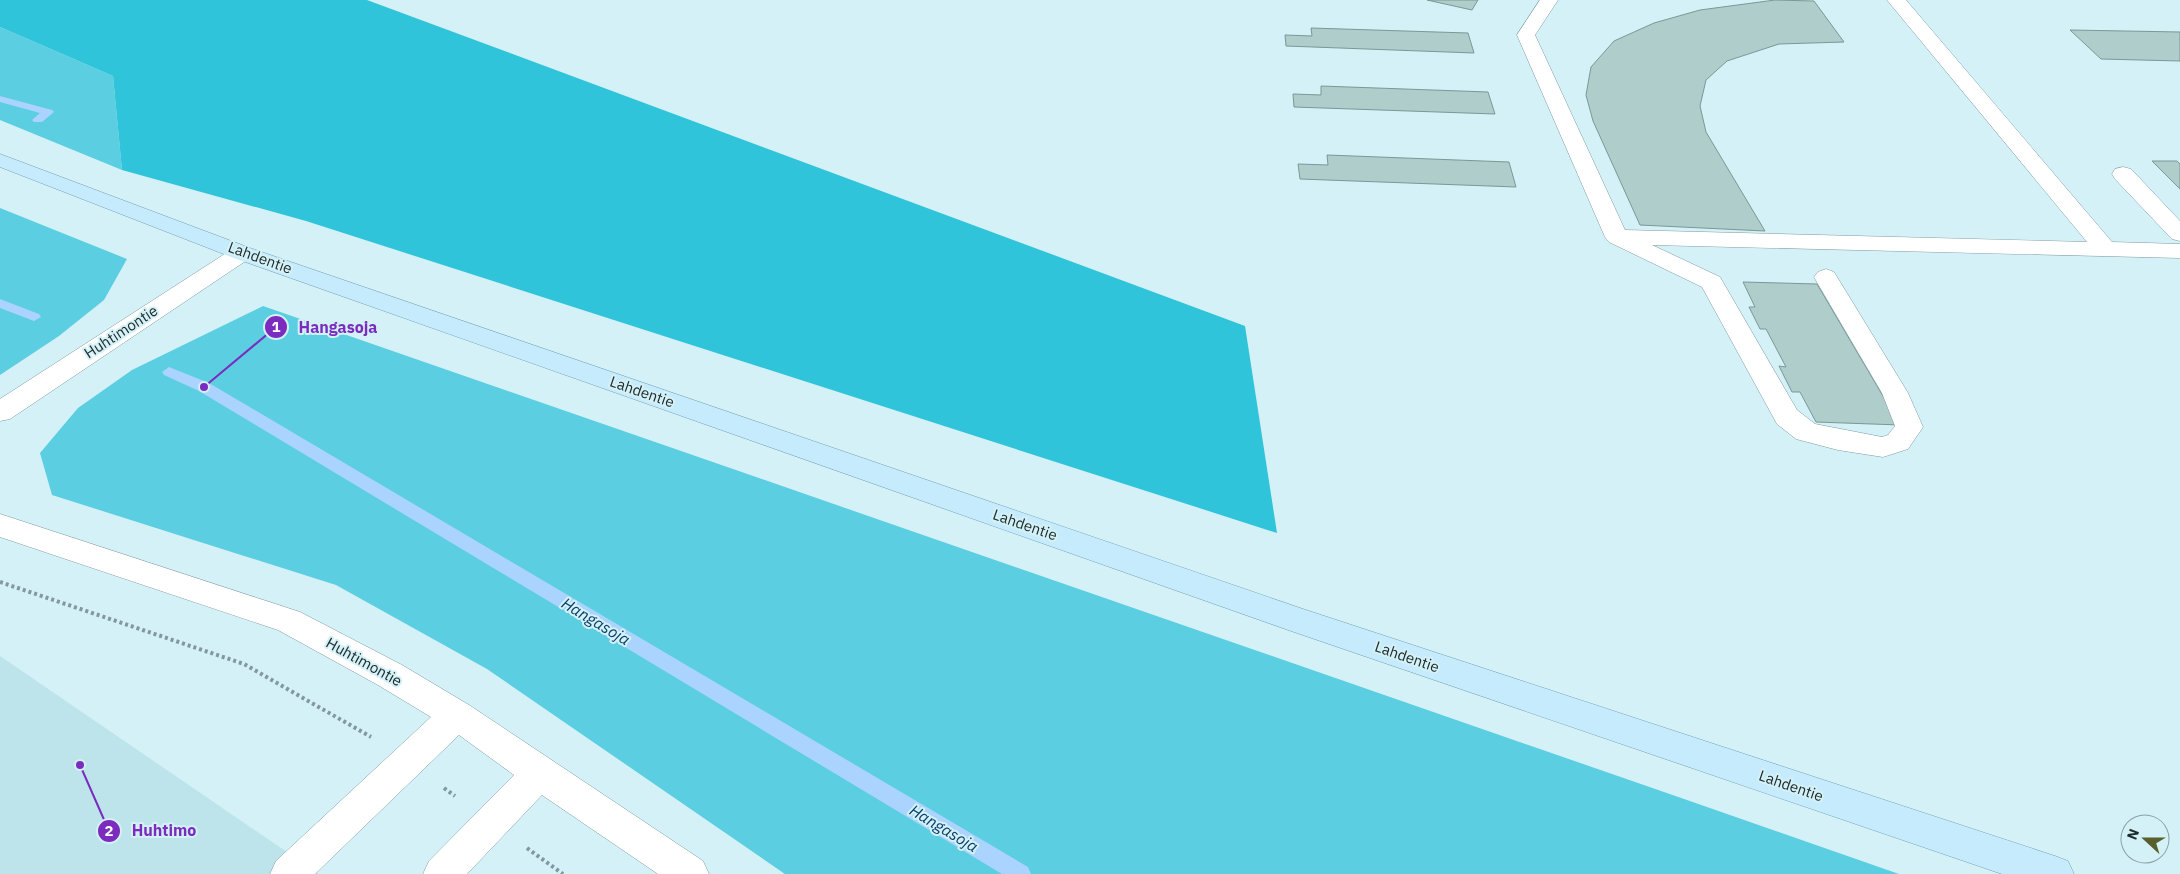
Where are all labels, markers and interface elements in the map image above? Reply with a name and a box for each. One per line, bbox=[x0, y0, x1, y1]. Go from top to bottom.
street label: Lahdentie bbox=[226, 237, 295, 278]
street label: Huhtimontie bbox=[80, 301, 161, 362]
callout: Hangasoja bbox=[264, 312, 388, 343]
text: 1 bbox=[271, 317, 281, 336]
text: Hangasoja bbox=[299, 317, 377, 337]
street label: Lahdentie bbox=[608, 372, 677, 411]
street label: Lahdentie bbox=[991, 505, 1060, 544]
water label: Hangasoja bbox=[558, 593, 634, 649]
street label: Huhtimontie bbox=[323, 633, 406, 690]
street label: Lahdentie bbox=[1373, 637, 1442, 676]
street label: Lahdentie bbox=[1757, 766, 1826, 805]
water label: Hangasoja bbox=[906, 800, 982, 856]
north arrow bbox=[2120, 814, 2170, 864]
callout: Huhtimo bbox=[96, 815, 206, 846]
text: Huhtimo bbox=[132, 820, 196, 840]
text: 2 bbox=[104, 821, 114, 840]
text: N bbox=[2123, 826, 2143, 842]

